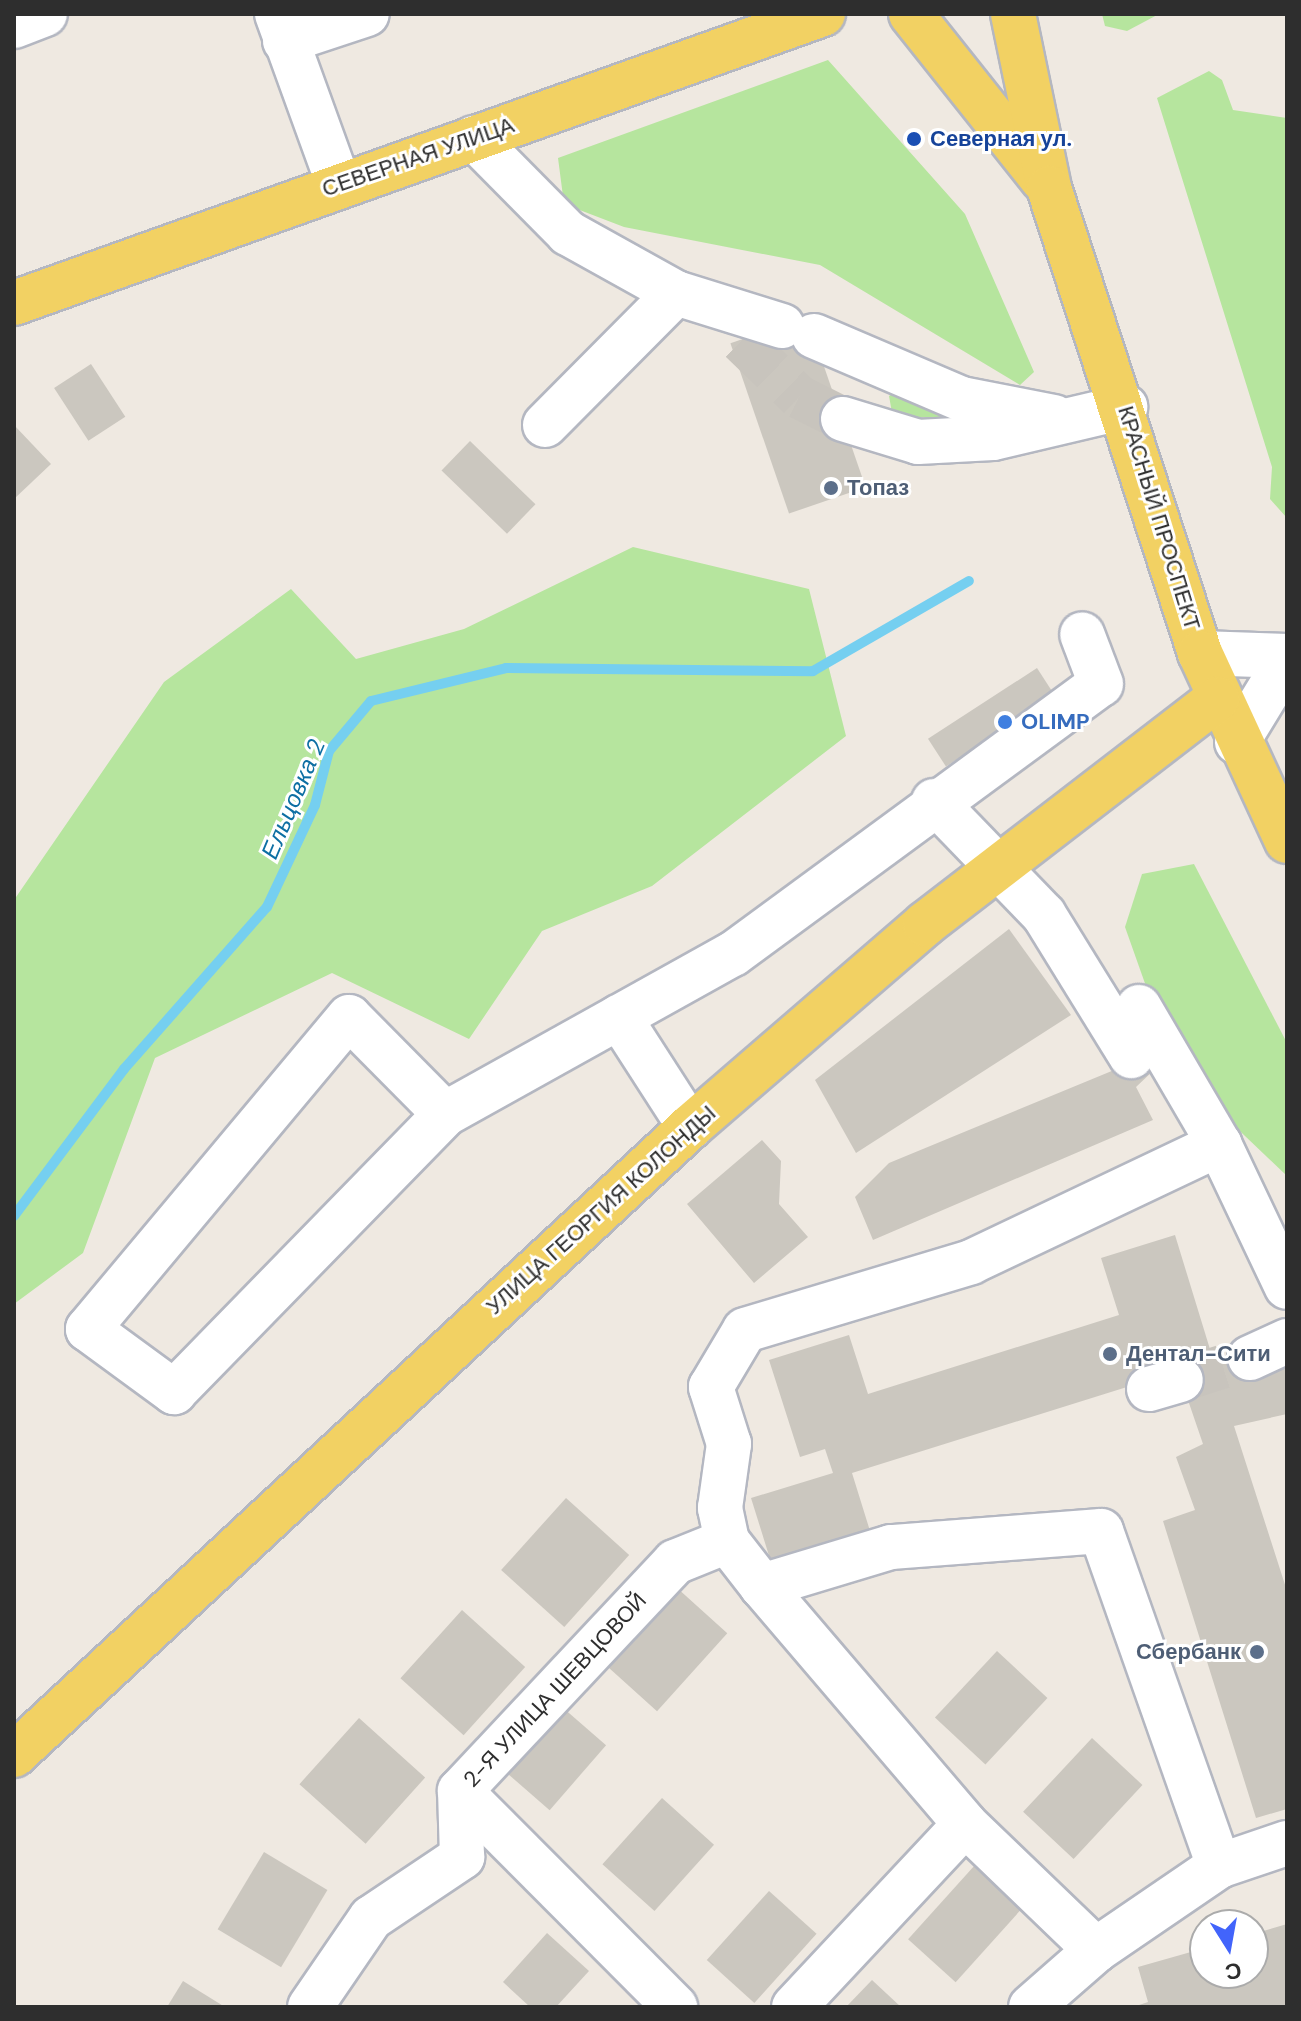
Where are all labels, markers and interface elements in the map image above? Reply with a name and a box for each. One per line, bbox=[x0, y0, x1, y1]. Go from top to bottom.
street label: СЕВЕРНАЯ УЛИЦА bbox=[319, 112, 517, 202]
place label: Северная ул. bbox=[930, 126, 1072, 152]
marker: Северная ул. bbox=[905, 130, 923, 148]
street label: КРАСНЫЙ ПРОСПЕКТ bbox=[1112, 403, 1206, 633]
place label: Топаз bbox=[847, 475, 909, 501]
marker: Топаз bbox=[822, 479, 840, 497]
place label: OLIMP bbox=[1021, 709, 1090, 735]
marker: OLIMP bbox=[996, 713, 1014, 731]
water label: Ельцовка 2 bbox=[255, 735, 331, 863]
street label: УЛИЦА ГЕОРГИЯ КОЛОНДЫ bbox=[481, 1100, 721, 1320]
place label: Дентал-Сити bbox=[1126, 1341, 1271, 1367]
marker: Дентал-Сити bbox=[1101, 1345, 1119, 1363]
street label: 2-Я УЛИЦА ШЕВЦОВОЙ bbox=[458, 1587, 652, 1793]
place label: Сбербанк bbox=[1136, 1639, 1241, 1665]
marker: Сбербанк bbox=[1248, 1643, 1266, 1661]
north arrow bbox=[1189, 1909, 1269, 1989]
text: С bbox=[1223, 1955, 1244, 1987]

